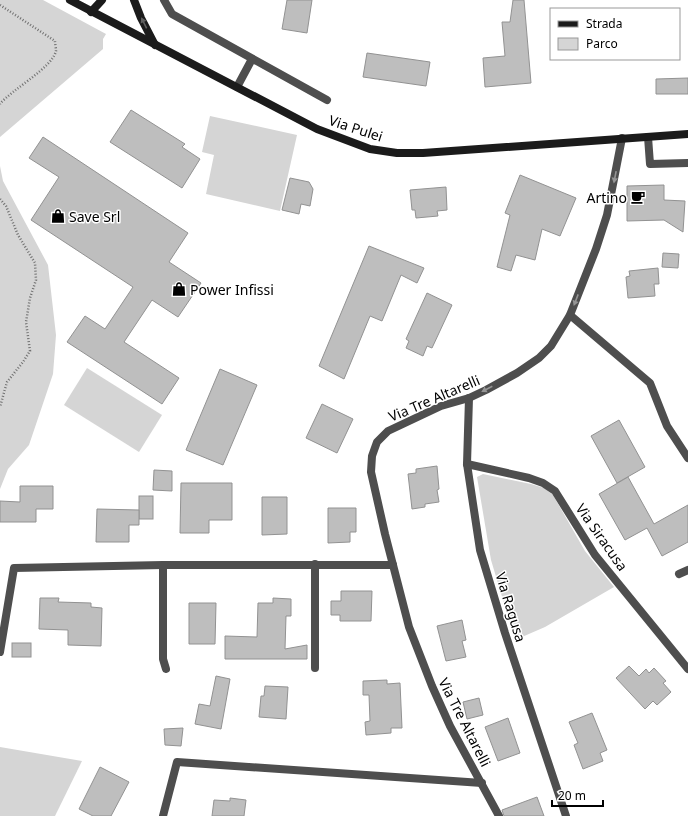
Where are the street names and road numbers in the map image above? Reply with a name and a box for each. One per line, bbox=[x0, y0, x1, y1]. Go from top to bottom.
street label: Via Pulei bbox=[327, 110, 385, 146]
street label: Via Tre Altarelli bbox=[385, 370, 483, 426]
street label: Via Siracusa bbox=[572, 500, 632, 574]
street label: Via Ragusa bbox=[491, 570, 531, 644]
street label: Via Tre Altarelli bbox=[434, 674, 496, 770]

